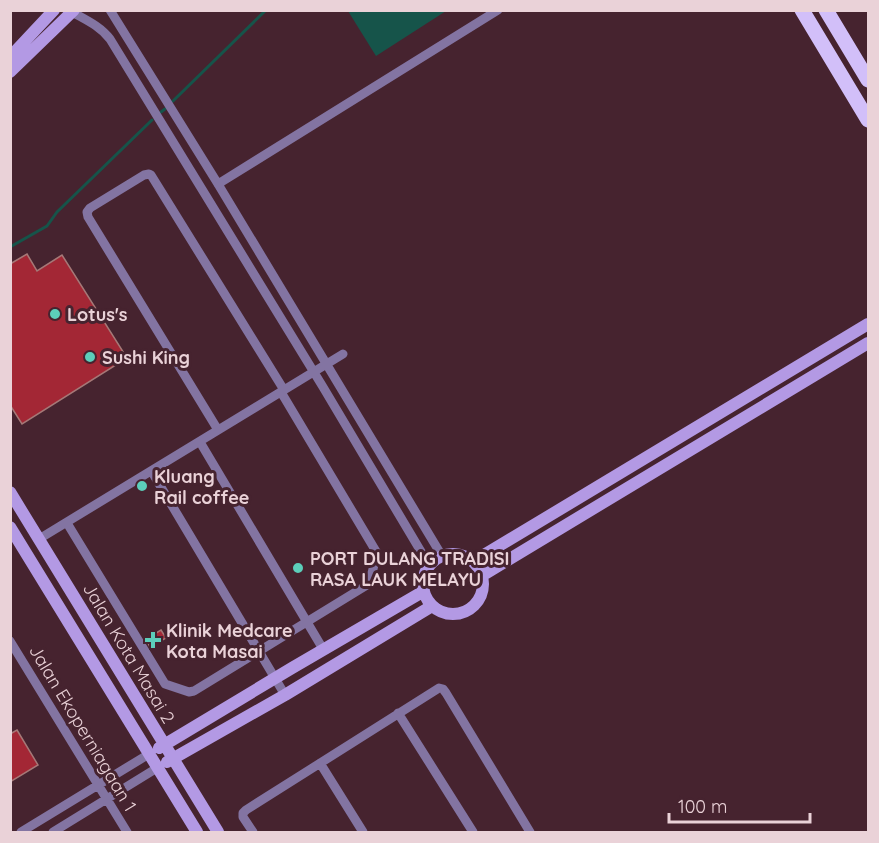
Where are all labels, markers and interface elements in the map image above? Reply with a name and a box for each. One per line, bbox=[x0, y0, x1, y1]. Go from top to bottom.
place label: Lotus's bbox=[67, 303, 128, 326]
marker: Lotus's bbox=[48, 307, 62, 321]
place label: Sushi King bbox=[102, 346, 190, 369]
marker: Sushi King bbox=[83, 350, 97, 364]
place label: Kluang Rail coffee bbox=[154, 465, 249, 509]
marker: Kluang Rail coffee bbox=[135, 479, 149, 493]
place label: PORT DULANG TRADISI RASA LAUK MELAYU bbox=[310, 547, 510, 591]
marker: PORT DULANG TRADISI RASA LAUK MELAYU bbox=[291, 561, 305, 575]
street label: Jalan Kota Masai 2 bbox=[78, 578, 180, 728]
place label: Klinik Medcare Kota Masai bbox=[166, 619, 293, 663]
marker: Klinik Medcare Kota Masai bbox=[144, 631, 162, 649]
street label: Jalan Ekoperniagaan 1 bbox=[24, 641, 142, 815]
scale bar bbox=[669, 786, 810, 824]
text: 100 m bbox=[678, 795, 727, 818]

